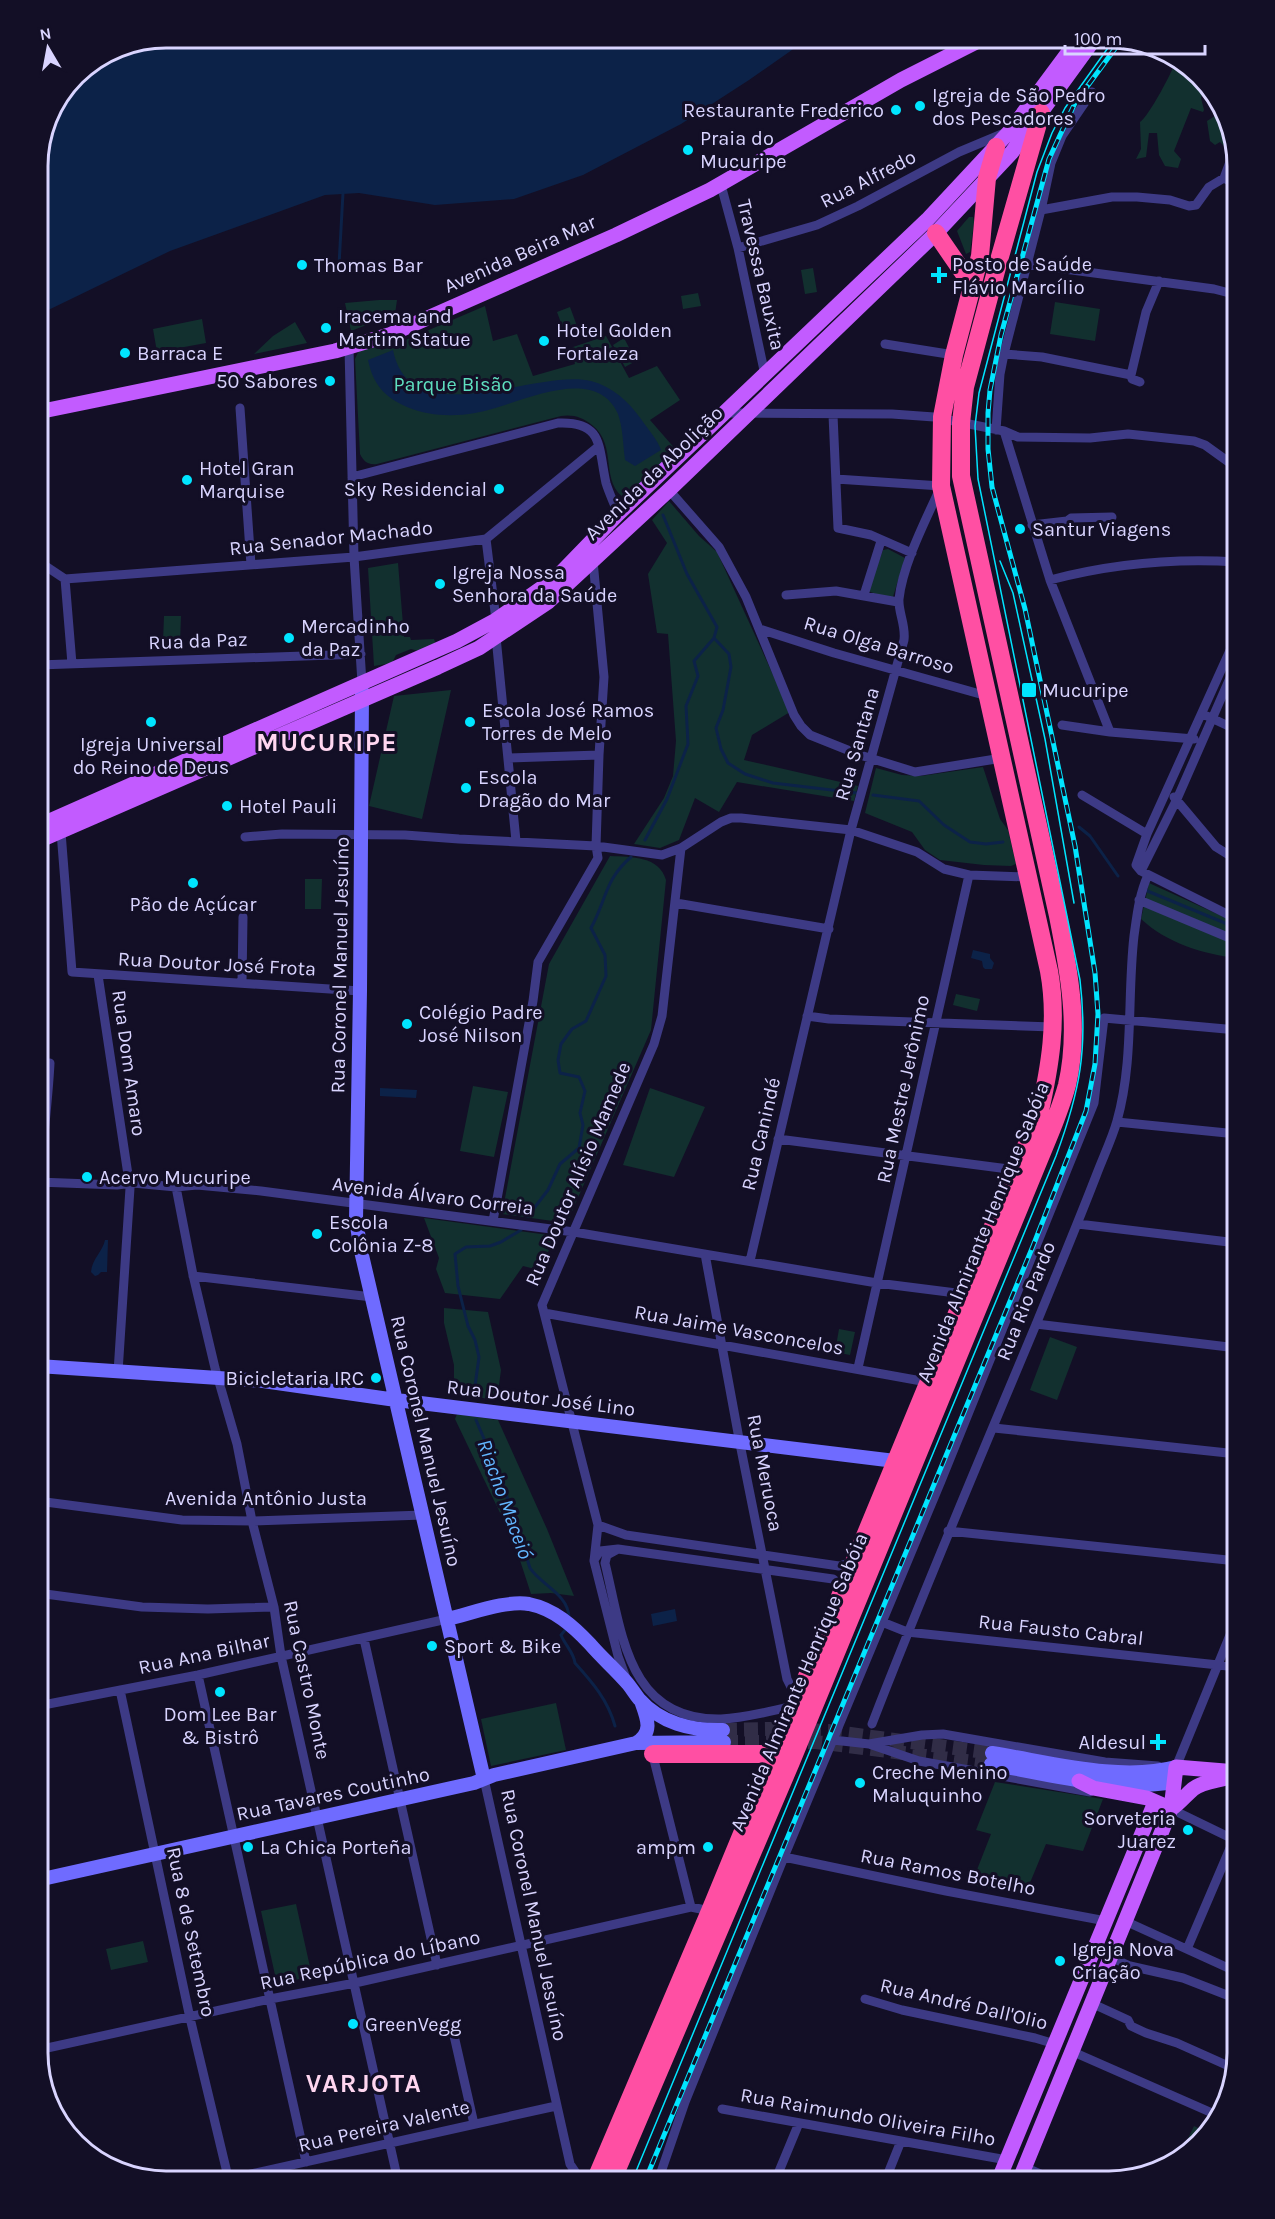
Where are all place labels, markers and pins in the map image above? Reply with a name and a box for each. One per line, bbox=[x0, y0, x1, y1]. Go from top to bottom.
place label: Igreja de São Pedro dos Pescadores bbox=[932, 84, 1105, 130]
place label: Restaurante Frederico bbox=[683, 99, 884, 122]
marker: Igreja de São Pedro dos Pescadores bbox=[913, 99, 927, 113]
marker: Restaurante Frederico bbox=[889, 103, 903, 117]
place label: Praia do Mucuripe bbox=[700, 127, 787, 173]
marker: Praia do Mucuripe bbox=[681, 143, 695, 157]
place label: Posto de Saúde Flávio Marcílio bbox=[952, 253, 1092, 299]
place label: Thomas Bar bbox=[314, 254, 423, 277]
marker: Thomas Bar bbox=[295, 258, 309, 272]
marker: Posto de Saúde Flávio Marcílio bbox=[930, 266, 948, 284]
place label: Iracema and Martim Statue bbox=[338, 305, 471, 351]
place label: Hotel Golden Fortaleza bbox=[556, 319, 672, 365]
marker: Iracema and Martim Statue bbox=[319, 321, 333, 335]
marker: Hotel Golden Fortaleza bbox=[537, 334, 551, 348]
place label: Barraca E bbox=[137, 342, 223, 365]
marker: Barraca E bbox=[118, 346, 132, 360]
place label: 50 Sabores bbox=[216, 370, 318, 393]
marker: 50 Sabores bbox=[323, 374, 337, 388]
place label: Hotel Gran Marquise bbox=[199, 457, 295, 503]
marker: Hotel Gran Marquise bbox=[180, 473, 194, 487]
place label: Sky Residencial bbox=[344, 478, 487, 501]
marker: Sky Residencial bbox=[492, 482, 506, 496]
place label: Santur Viagens bbox=[1032, 518, 1171, 541]
marker: Santur Viagens bbox=[1013, 522, 1027, 536]
place label: Igreja Nossa Senhora da Saúde bbox=[452, 561, 617, 607]
marker: Igreja Nossa Senhora da Saúde bbox=[433, 577, 447, 591]
place label: Mercadinho da Paz bbox=[301, 615, 410, 661]
marker: Mercadinho da Paz bbox=[282, 631, 296, 645]
place label: Mucuripe bbox=[1042, 679, 1129, 702]
marker: Mucuripe bbox=[1020, 681, 1038, 699]
place label: Escola José Ramos Torres de Melo bbox=[482, 699, 654, 745]
marker: Igreja Universal do Reino de Deus bbox=[144, 715, 158, 729]
marker: Escola José Ramos Torres de Melo bbox=[463, 715, 477, 729]
place label: Igreja Universal do Reino de Deus bbox=[73, 733, 229, 779]
place label: Escola Dragão do Mar bbox=[478, 766, 611, 812]
marker: Escola Dragão do Mar bbox=[459, 781, 473, 795]
place label: Hotel Pauli bbox=[239, 795, 337, 818]
marker: Hotel Pauli bbox=[220, 799, 234, 813]
marker: Pão de Açúcar bbox=[186, 876, 200, 890]
place label: Pão de Açúcar bbox=[129, 893, 257, 916]
place label: Colégio Padre José Nilson bbox=[419, 1001, 542, 1047]
marker: Colégio Padre José Nilson bbox=[400, 1017, 414, 1031]
place label: Acervo Mucuripe bbox=[99, 1166, 251, 1189]
marker: Acervo Mucuripe bbox=[80, 1170, 94, 1184]
place label: Escola Colônia Z-8 bbox=[329, 1211, 434, 1257]
marker: Escola Colônia Z-8 bbox=[310, 1227, 324, 1241]
place label: Bicicletaria IRC bbox=[226, 1367, 364, 1390]
marker: Bicicletaria IRC bbox=[369, 1371, 383, 1385]
place label: Sport & Bike bbox=[444, 1635, 561, 1658]
marker: Sport & Bike bbox=[425, 1639, 439, 1653]
marker: Dom Lee Bar & Bistrô bbox=[213, 1685, 227, 1699]
place label: Dom Lee Bar & Bistrô bbox=[164, 1703, 277, 1749]
place label: Aldesul bbox=[1079, 1731, 1146, 1754]
marker: Aldesul bbox=[1151, 1735, 1165, 1749]
place label: Creche Menino Maluquinho bbox=[872, 1761, 1007, 1807]
marker: Creche Menino Maluquinho bbox=[853, 1776, 867, 1790]
place label: Sorveteria Juarez bbox=[1083, 1807, 1176, 1853]
marker: Sorveteria Juarez bbox=[1181, 1823, 1195, 1837]
place label: La Chica Porteña bbox=[260, 1836, 412, 1859]
place label: ampm bbox=[636, 1836, 696, 1859]
marker: La Chica Porteña bbox=[241, 1840, 255, 1854]
marker: ampm bbox=[701, 1840, 715, 1854]
place label: Igreja Nova Criação bbox=[1072, 1938, 1174, 1984]
marker: Igreja Nova Criação bbox=[1053, 1954, 1067, 1968]
place label: GreenVegg bbox=[365, 2013, 461, 2036]
marker: GreenVegg bbox=[346, 2017, 360, 2031]

